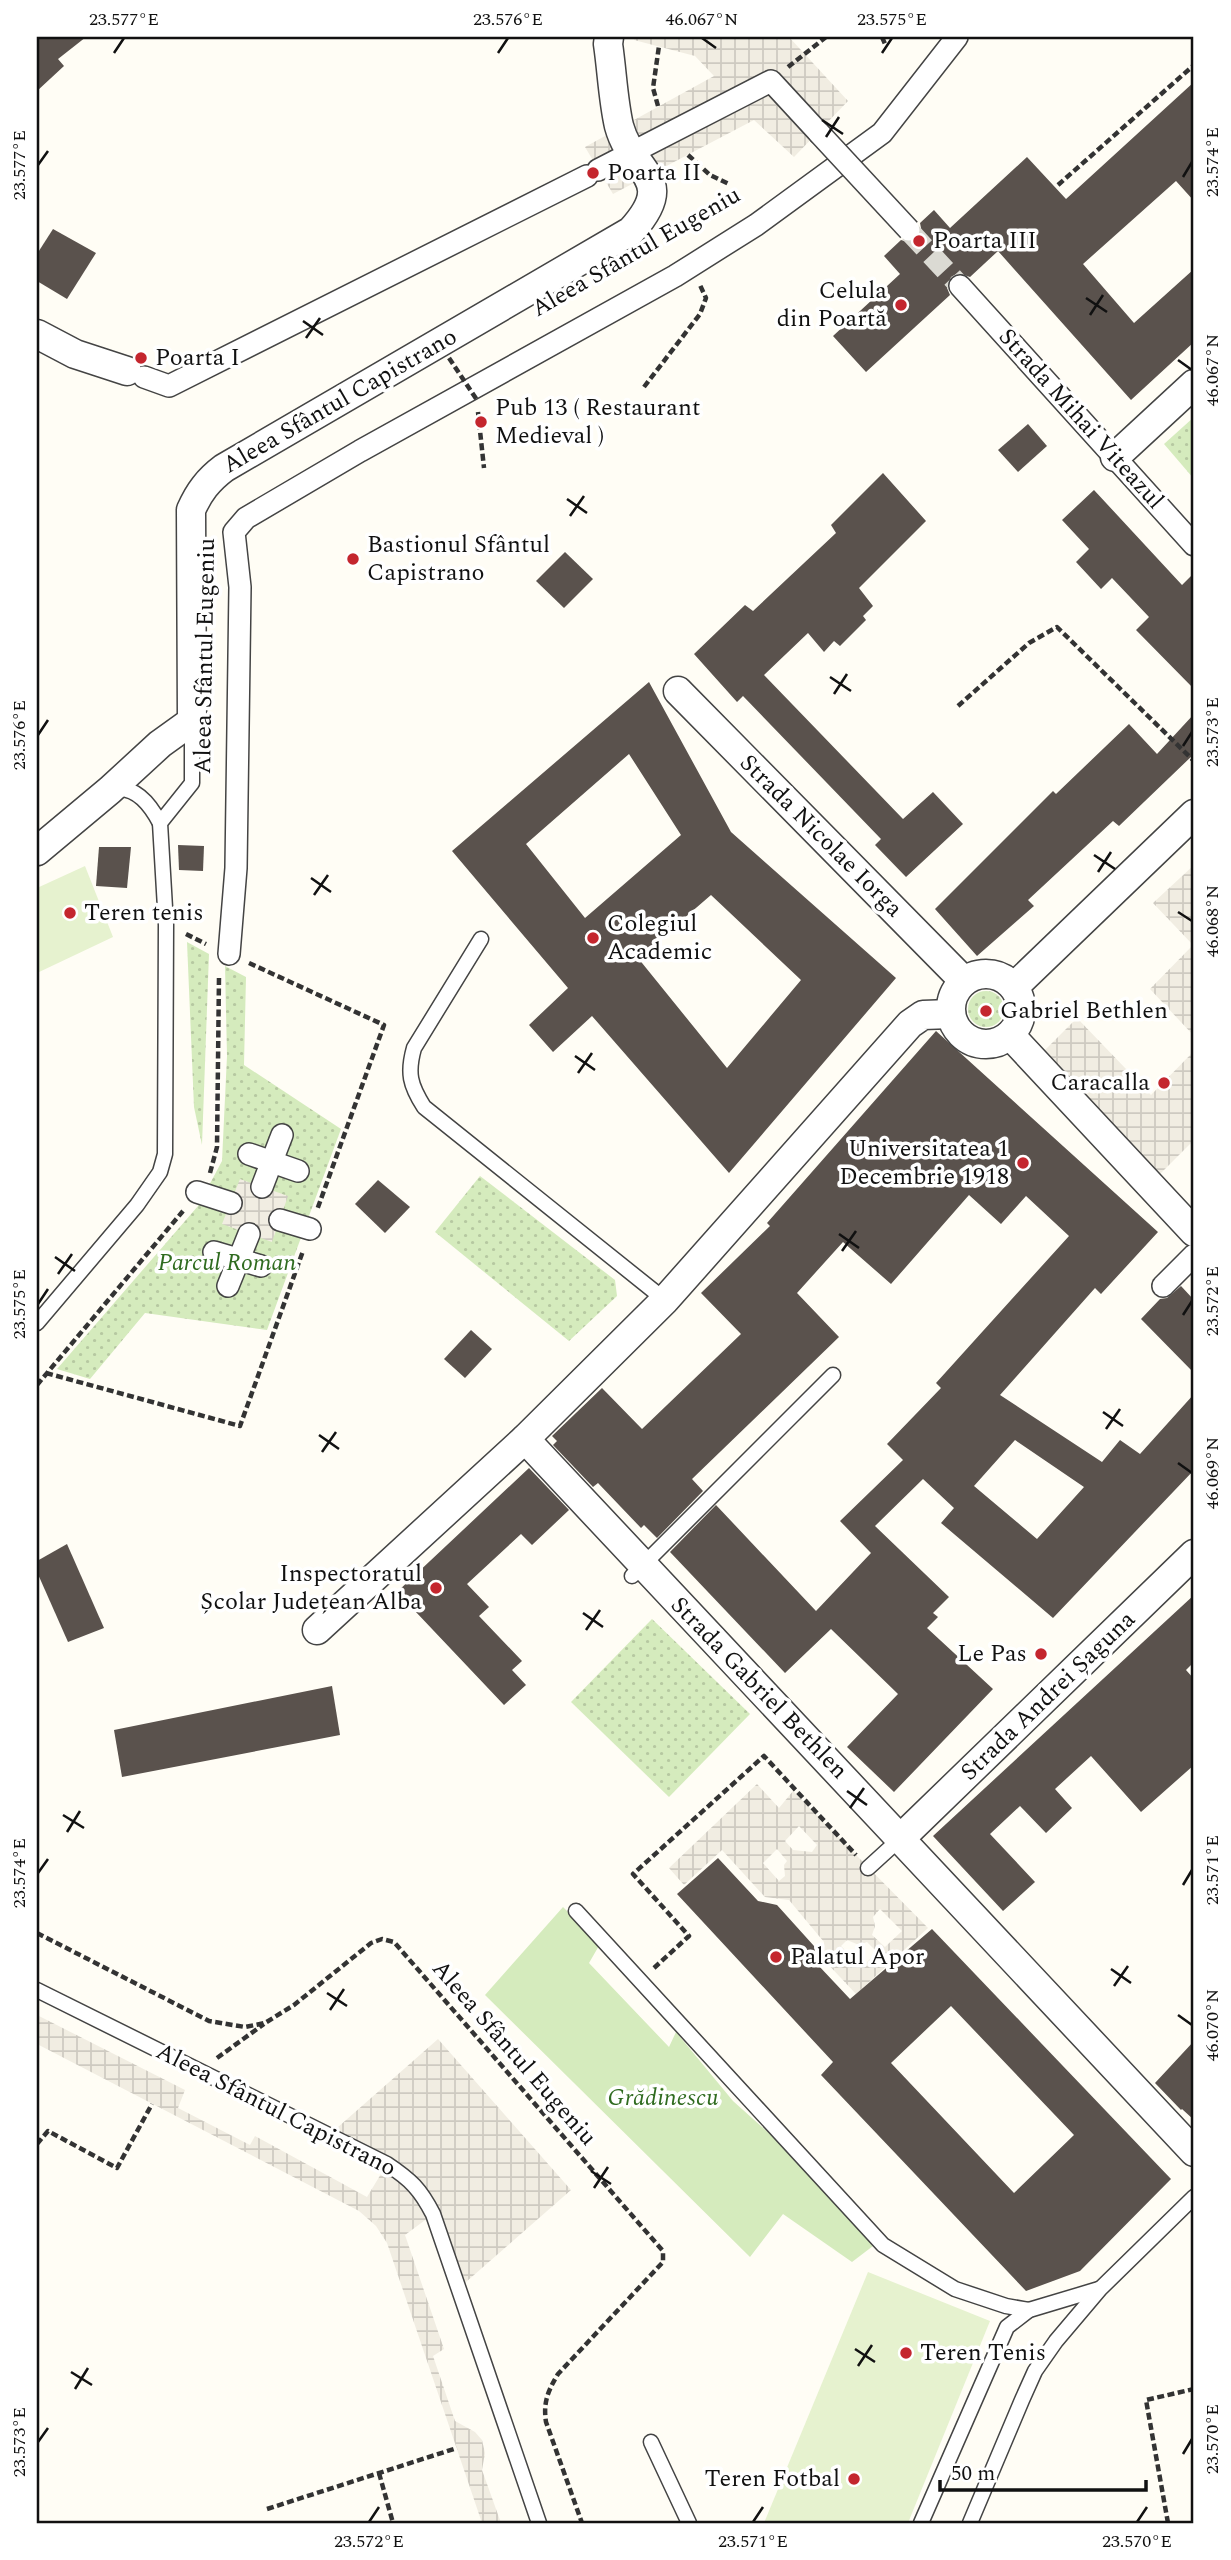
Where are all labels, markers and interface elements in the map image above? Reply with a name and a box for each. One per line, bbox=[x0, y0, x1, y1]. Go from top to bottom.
text: 23.577°E bbox=[89, 6, 159, 33]
text: 23.576°E bbox=[473, 6, 543, 33]
text: 46.067°N bbox=[666, 6, 738, 33]
text: 23.575°E bbox=[857, 6, 927, 33]
text: 23.574°E bbox=[1199, 127, 1226, 197]
text: 23.577°E bbox=[6, 130, 33, 200]
place label: Poarta II bbox=[607, 155, 701, 191]
marker: Poarta II bbox=[585, 165, 601, 181]
street label: Aleea Sfântul Eugeniu bbox=[525, 177, 747, 327]
place label: Poarta III bbox=[933, 223, 1037, 259]
marker: Poarta III bbox=[911, 233, 927, 249]
place label: Celula din Poartă bbox=[777, 273, 887, 337]
marker: Celula din Poartă bbox=[893, 297, 909, 313]
street label: Aleea Sfântul Capistrano bbox=[216, 319, 464, 483]
street label: Strada Mihai Viteazul bbox=[990, 320, 1172, 518]
text: 46.067°N bbox=[1199, 334, 1226, 406]
place label: Poarta I bbox=[155, 340, 240, 376]
marker: Poarta I bbox=[133, 350, 149, 366]
place label: Pub 13 ( Restaurant Medieval ) bbox=[495, 390, 701, 454]
marker: Pub 13 ( Restaurant Medieval ) bbox=[473, 414, 489, 430]
place label: Bastionul Sfântul Capistrano bbox=[367, 527, 550, 591]
street label: Aleea Sfântul Eugeniu bbox=[185, 538, 225, 774]
marker: Bastionul Sfântul Capistrano bbox=[345, 551, 361, 567]
text: 23.573°E bbox=[1199, 697, 1226, 767]
text: 23.576°E bbox=[6, 700, 33, 770]
street label: Strada Nicolae Iorga bbox=[731, 746, 911, 926]
text: 46.068°N bbox=[1199, 885, 1226, 957]
place label: Teren tenis bbox=[84, 895, 204, 931]
marker: Teren tenis bbox=[62, 905, 78, 921]
place label: Colegiul Academic bbox=[607, 906, 712, 970]
marker: Colegiul Academic bbox=[585, 930, 601, 946]
place label: Gabriel Bethlen bbox=[1000, 993, 1168, 1029]
marker: Gabriel Bethlen bbox=[978, 1003, 994, 1019]
place label: Caracalla bbox=[1050, 1065, 1150, 1101]
marker: Caracalla bbox=[1156, 1075, 1172, 1091]
place label: Universitatea 1 Decembrie 1918 bbox=[839, 1131, 1009, 1195]
marker: Universitatea 1 Decembrie 1918 bbox=[1015, 1155, 1031, 1171]
park label: Parcul Roman bbox=[158, 1245, 297, 1281]
text: 23.572°E bbox=[1199, 1266, 1226, 1336]
text: 23.575°E bbox=[6, 1269, 33, 1339]
text: 46.069°N bbox=[1199, 1437, 1226, 1509]
place label: Inspectoratul Școlar Județean Alba bbox=[200, 1556, 422, 1620]
marker: Inspectoratul Școlar Județean Alba bbox=[428, 1580, 444, 1596]
street label: Strada Gabriel Bethlen bbox=[662, 1588, 856, 1788]
street label: Strada Andrei Șaguna bbox=[952, 1602, 1144, 1789]
place label: Le Pas bbox=[957, 1636, 1027, 1672]
marker: Le Pas bbox=[1033, 1646, 1049, 1662]
text: 23.571°E bbox=[1199, 1835, 1226, 1905]
text: 23.574°E bbox=[6, 1838, 33, 1908]
place label: Palatul Apor bbox=[790, 1939, 924, 1975]
marker: Palatul Apor bbox=[768, 1949, 784, 1965]
street label: Aleea Sfântul Eugeniu bbox=[423, 1952, 605, 2154]
text: 46.070°N bbox=[1199, 1989, 1226, 2061]
street label: Aleea Sfântul Capistrano bbox=[150, 2034, 402, 2186]
park label: Grădinescu bbox=[608, 2080, 719, 2116]
place label: Teren Tenis bbox=[920, 2335, 1046, 2371]
marker: Teren Tenis bbox=[898, 2345, 914, 2361]
text: 23.570°E bbox=[1199, 2404, 1226, 2474]
text: 23.573°E bbox=[6, 2407, 33, 2477]
scale bar bbox=[940, 2448, 1147, 2492]
text: 50 m bbox=[951, 2458, 995, 2490]
place label: Teren Fotbal bbox=[705, 2461, 840, 2497]
marker: Teren Fotbal bbox=[846, 2471, 862, 2487]
text: 23.572°E bbox=[334, 2528, 404, 2555]
text: 23.571°E bbox=[718, 2528, 788, 2555]
text: 23.570°E bbox=[1102, 2528, 1172, 2555]

